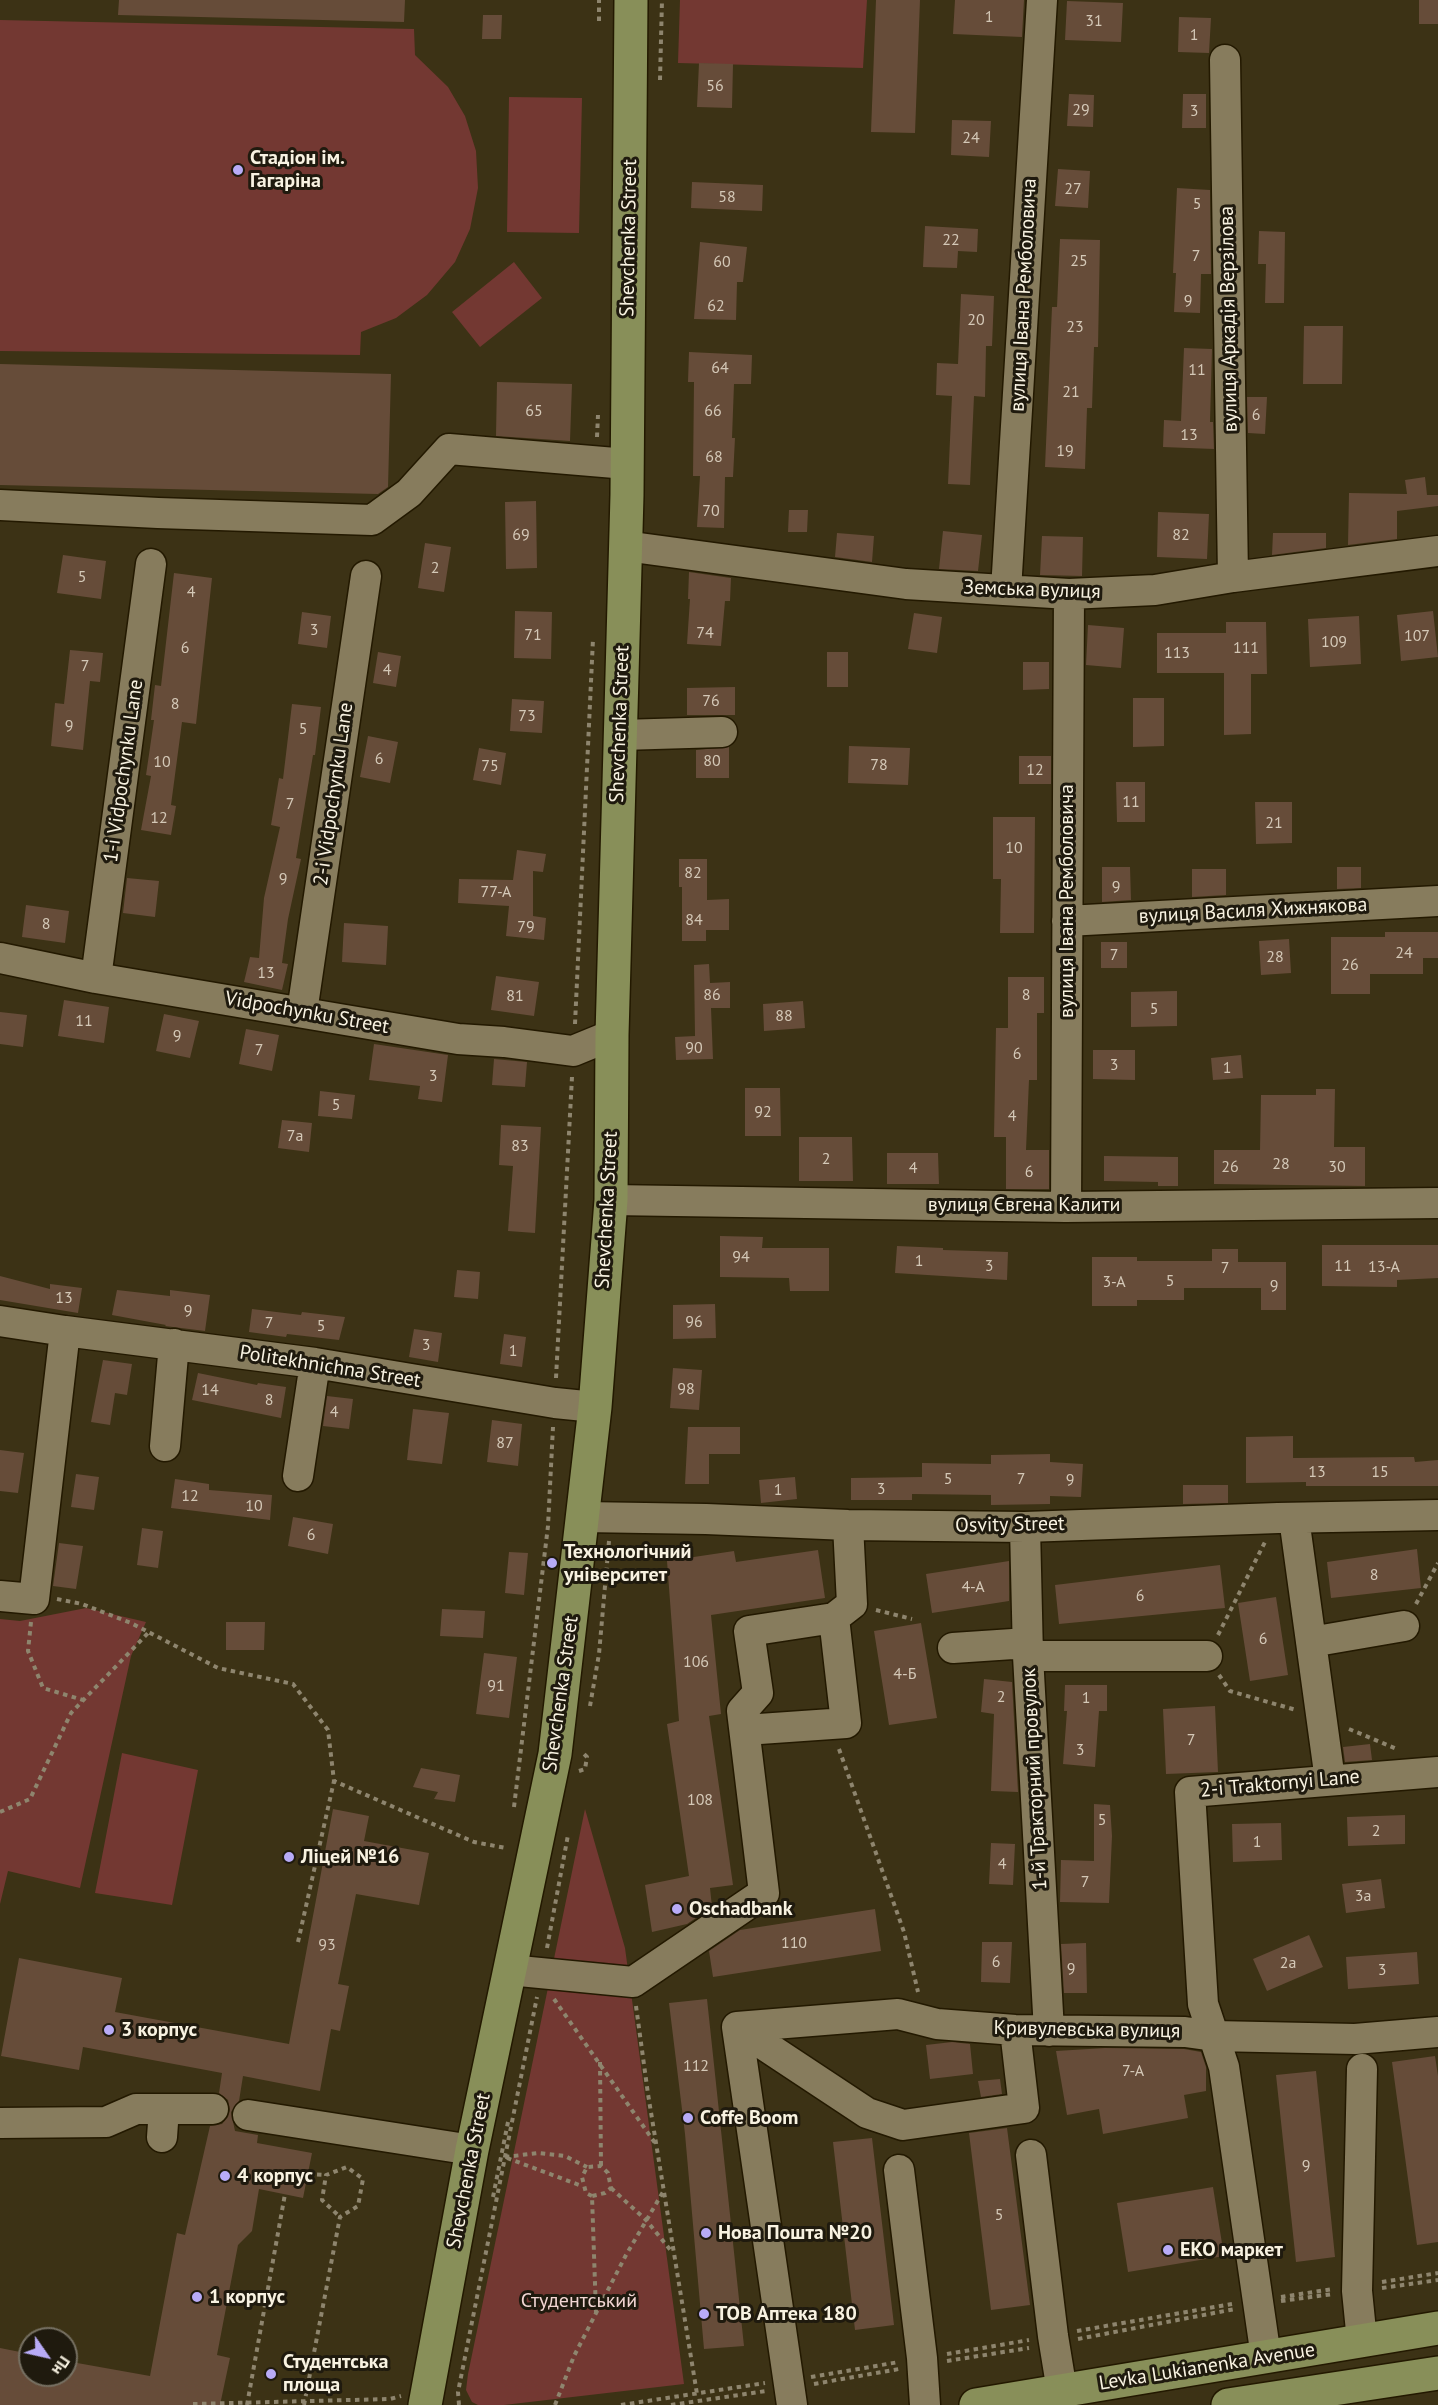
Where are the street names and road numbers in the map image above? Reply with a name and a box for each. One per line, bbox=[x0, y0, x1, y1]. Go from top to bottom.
street label: Shevchenka Street bbox=[616, 159, 642, 317]
street label: вулиця Івана Ремболовича bbox=[1006, 178, 1042, 412]
street label: вулиця Аркадія Верзілова bbox=[1215, 206, 1243, 432]
street label: Земська вулиця bbox=[963, 576, 1101, 604]
street label: Shevchenka Street bbox=[605, 645, 635, 803]
street label: 1-i Vidpochynku Lane bbox=[99, 678, 149, 864]
street label: 2-i Vidpochynku Lane bbox=[309, 701, 359, 887]
street label: вулиця Івана Ремболовича bbox=[1055, 784, 1079, 1018]
street label: вулиця Василя Хижнякова bbox=[1138, 893, 1368, 929]
street label: Vidpochynku Street bbox=[223, 987, 391, 1039]
street label: Shevchenka Street bbox=[591, 1131, 623, 1289]
street label: вулиця Євгена Калити bbox=[928, 1193, 1120, 1217]
street label: Politekhnichna Street bbox=[238, 1341, 422, 1393]
street label: Osvity Street bbox=[955, 1512, 1065, 1538]
street label: Shevchenka Street bbox=[538, 1614, 584, 1774]
street label: 1-й Тракторний провулок bbox=[1017, 1667, 1053, 1891]
street label: 2-i Traktornyi Lane bbox=[1199, 1765, 1361, 1803]
street label: Кривулевська вулиця bbox=[993, 2016, 1181, 2044]
street label: Shevchenka Street bbox=[442, 2091, 496, 2251]
street label: Levka Lukianenka Avenue bbox=[1097, 2338, 1317, 2396]

